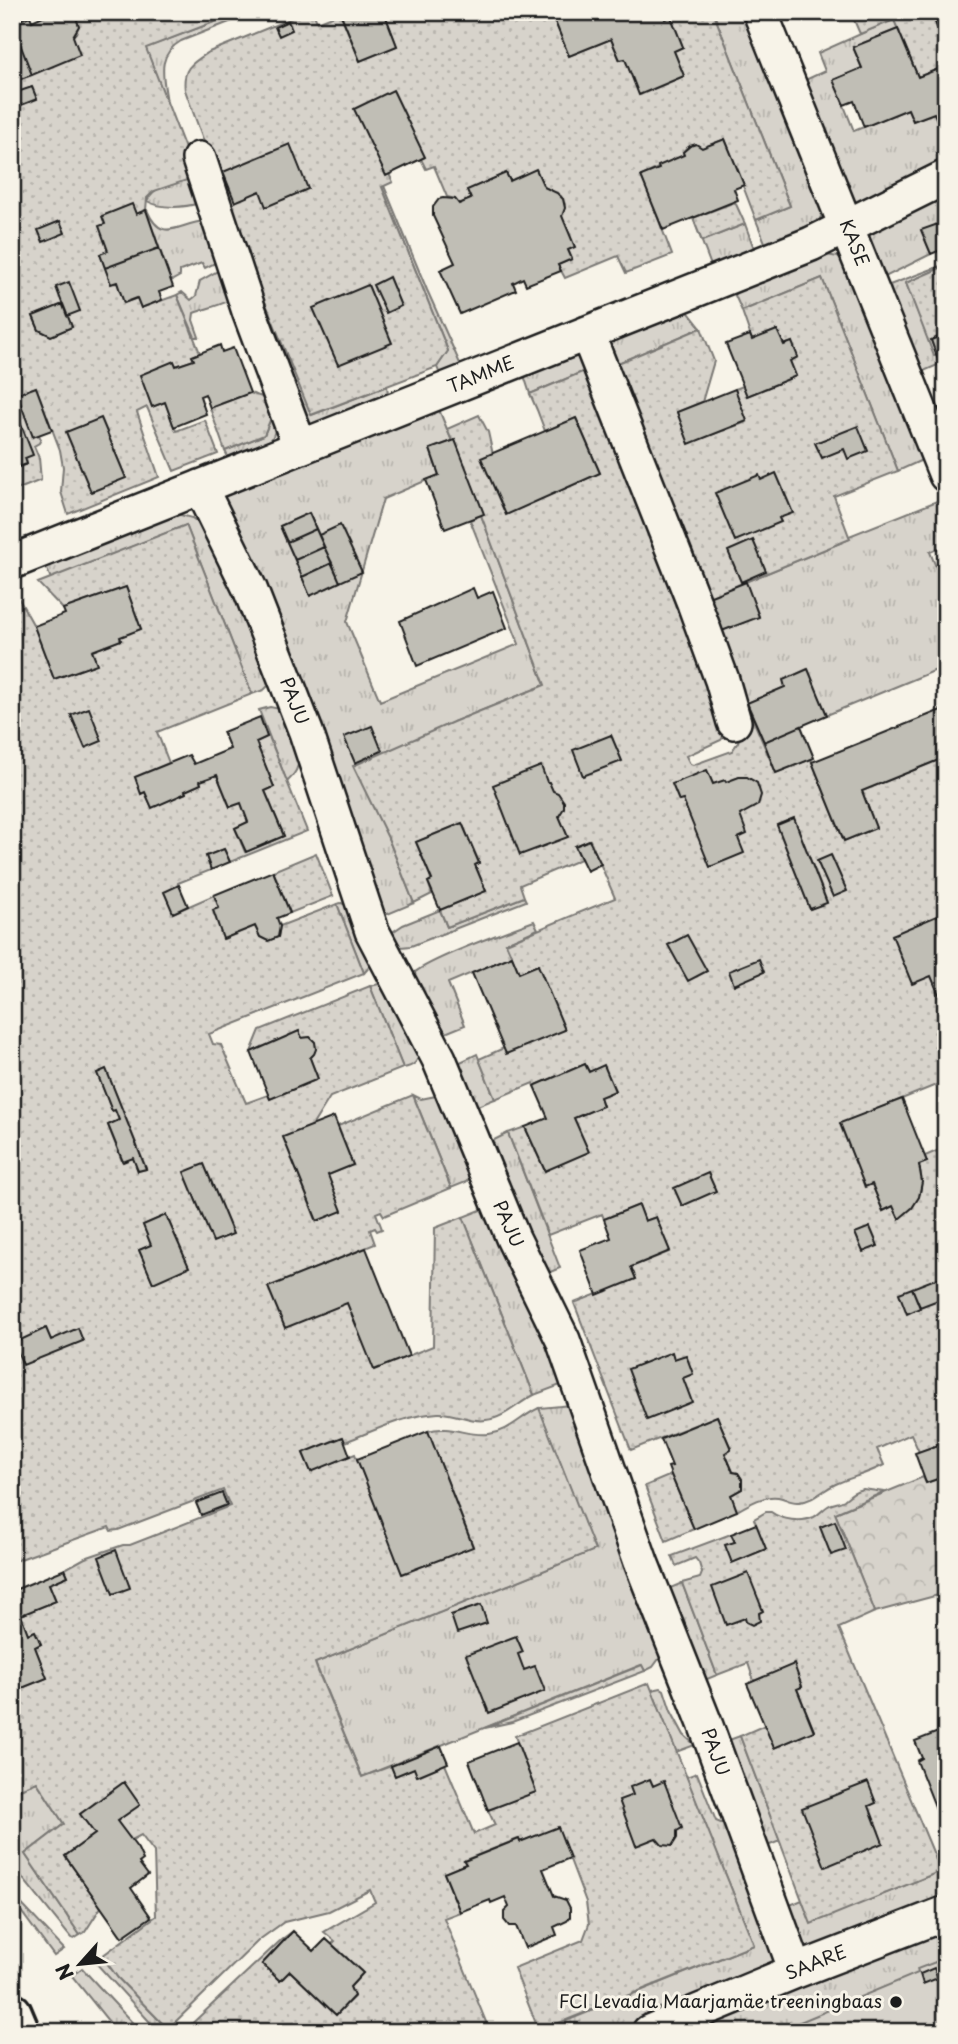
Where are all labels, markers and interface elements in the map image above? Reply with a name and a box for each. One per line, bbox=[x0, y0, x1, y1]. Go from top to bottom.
street label: KASE bbox=[834, 215, 877, 270]
street label: TAMME bbox=[443, 348, 518, 399]
street label: PAJU bbox=[274, 673, 317, 728]
street label: PAJU bbox=[487, 1195, 532, 1251]
street label: PAJU bbox=[695, 1724, 738, 1779]
north arrow bbox=[46, 1928, 116, 1998]
street label: SAARE bbox=[781, 1937, 850, 1986]
text: N bbox=[48, 1959, 80, 1985]
place label: FCI Levadia Maarjamäe treeningbaas bbox=[559, 1987, 882, 2014]
marker: FCI Levadia Maarjamäe treeningbaas bbox=[888, 1994, 904, 2010]

